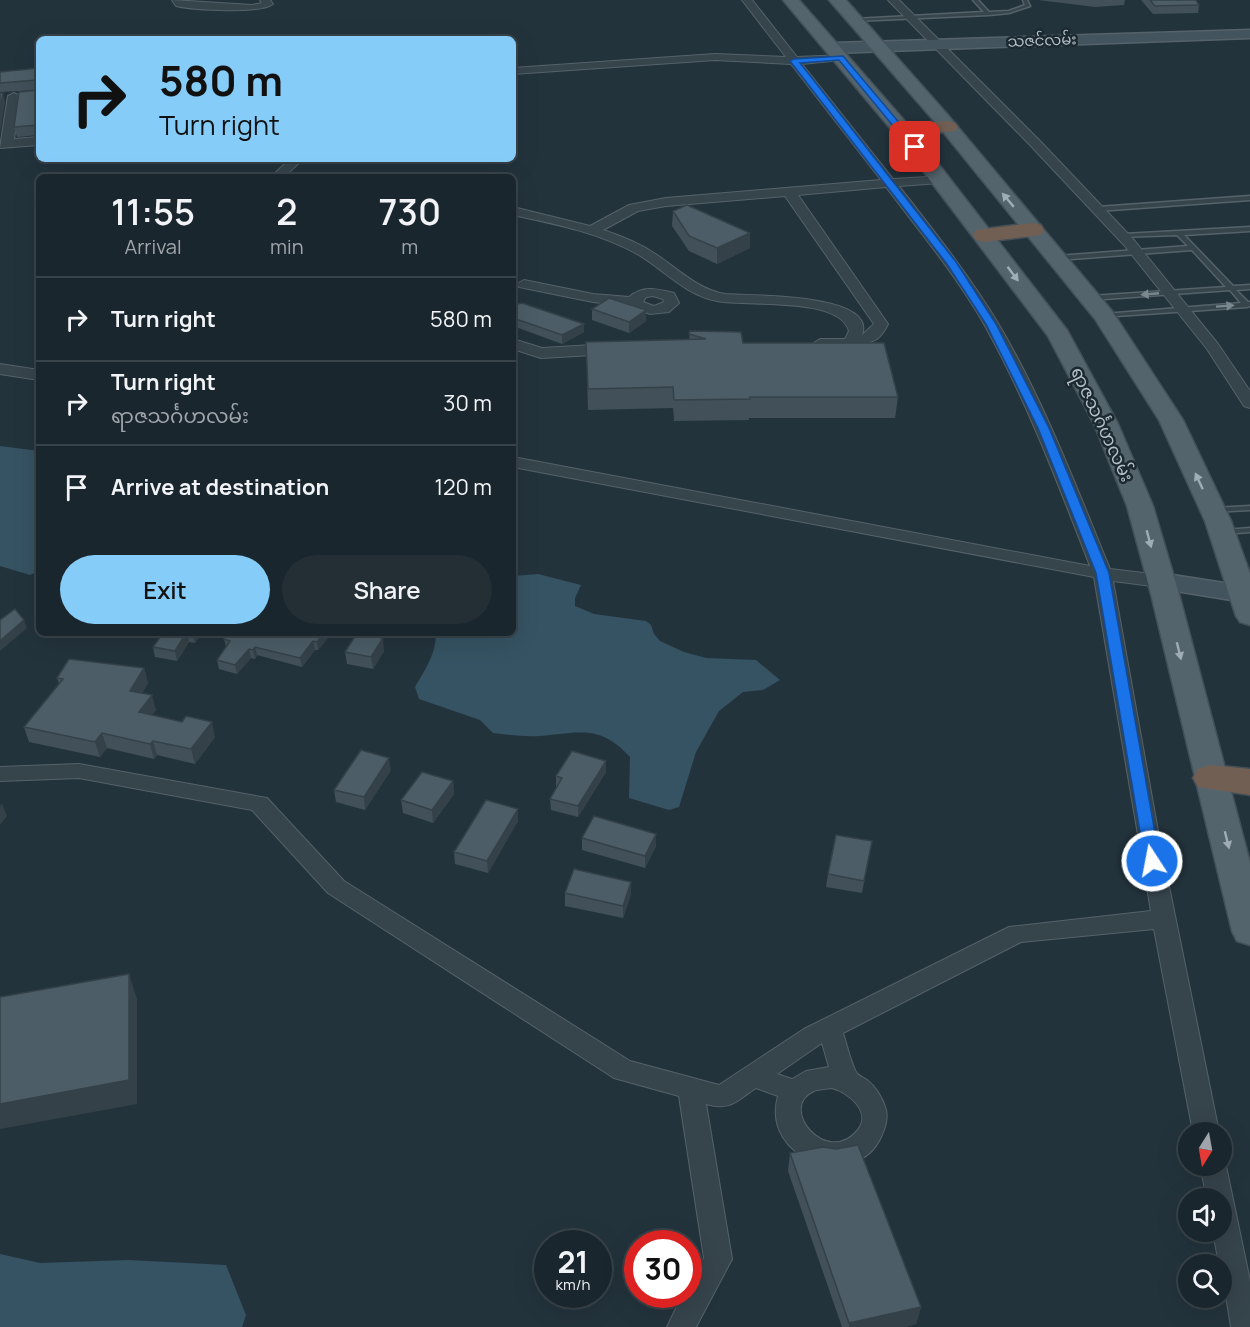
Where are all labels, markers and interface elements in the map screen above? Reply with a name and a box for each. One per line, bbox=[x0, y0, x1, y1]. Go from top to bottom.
street label: သဇင်လမ်း bbox=[1007, 28, 1077, 52]
text: 580 m bbox=[159, 51, 283, 109]
icon: right bbox=[60, 60, 138, 138]
text: Turn right bbox=[159, 106, 280, 143]
pin bbox=[889, 121, 940, 172]
icon: arrive bbox=[898, 130, 931, 163]
text: 11:55 bbox=[111, 187, 195, 236]
text: 2 bbox=[276, 187, 297, 236]
text: 730 bbox=[379, 187, 441, 236]
one-way arrow bbox=[1002, 193, 1015, 208]
text: Arrival bbox=[124, 233, 182, 260]
text: min bbox=[270, 233, 304, 260]
text: m bbox=[401, 233, 418, 260]
one-way arrow bbox=[1007, 265, 1019, 281]
one-way arrow bbox=[1140, 289, 1159, 298]
one-way arrow bbox=[1216, 301, 1235, 311]
icon: right bbox=[60, 303, 93, 336]
text: Turn right bbox=[111, 304, 216, 334]
text: 580 m bbox=[430, 304, 492, 334]
street label: ရာဇသင်္ဂဟလမ်း bbox=[1062, 363, 1140, 487]
text: Turn right bbox=[111, 367, 216, 397]
icon: right bbox=[60, 387, 93, 420]
text: 30 m bbox=[443, 388, 492, 418]
text: ရာဇသင်္ဂဟလမ်း bbox=[111, 402, 249, 429]
icon: arrive bbox=[60, 471, 93, 504]
text: Arrive at destination bbox=[111, 472, 329, 502]
text: 120 m bbox=[434, 472, 492, 502]
one-way arrow bbox=[1195, 473, 1204, 490]
one-way arrow bbox=[1145, 530, 1154, 548]
button: Exit bbox=[60, 555, 270, 624]
button: Share bbox=[282, 555, 492, 624]
one-way arrow bbox=[1174, 641, 1184, 660]
position arrow bbox=[1120, 829, 1184, 893]
one-way arrow bbox=[1222, 830, 1232, 849]
north arrow bbox=[1178, 1122, 1232, 1176]
map controls bbox=[1178, 1122, 1232, 1308]
button: sound bbox=[1178, 1188, 1232, 1242]
speed limit sign: 30 bbox=[624, 1230, 702, 1308]
text: 21 bbox=[557, 1241, 589, 1282]
button: search bbox=[1178, 1254, 1232, 1308]
text: km/h bbox=[556, 1274, 590, 1295]

